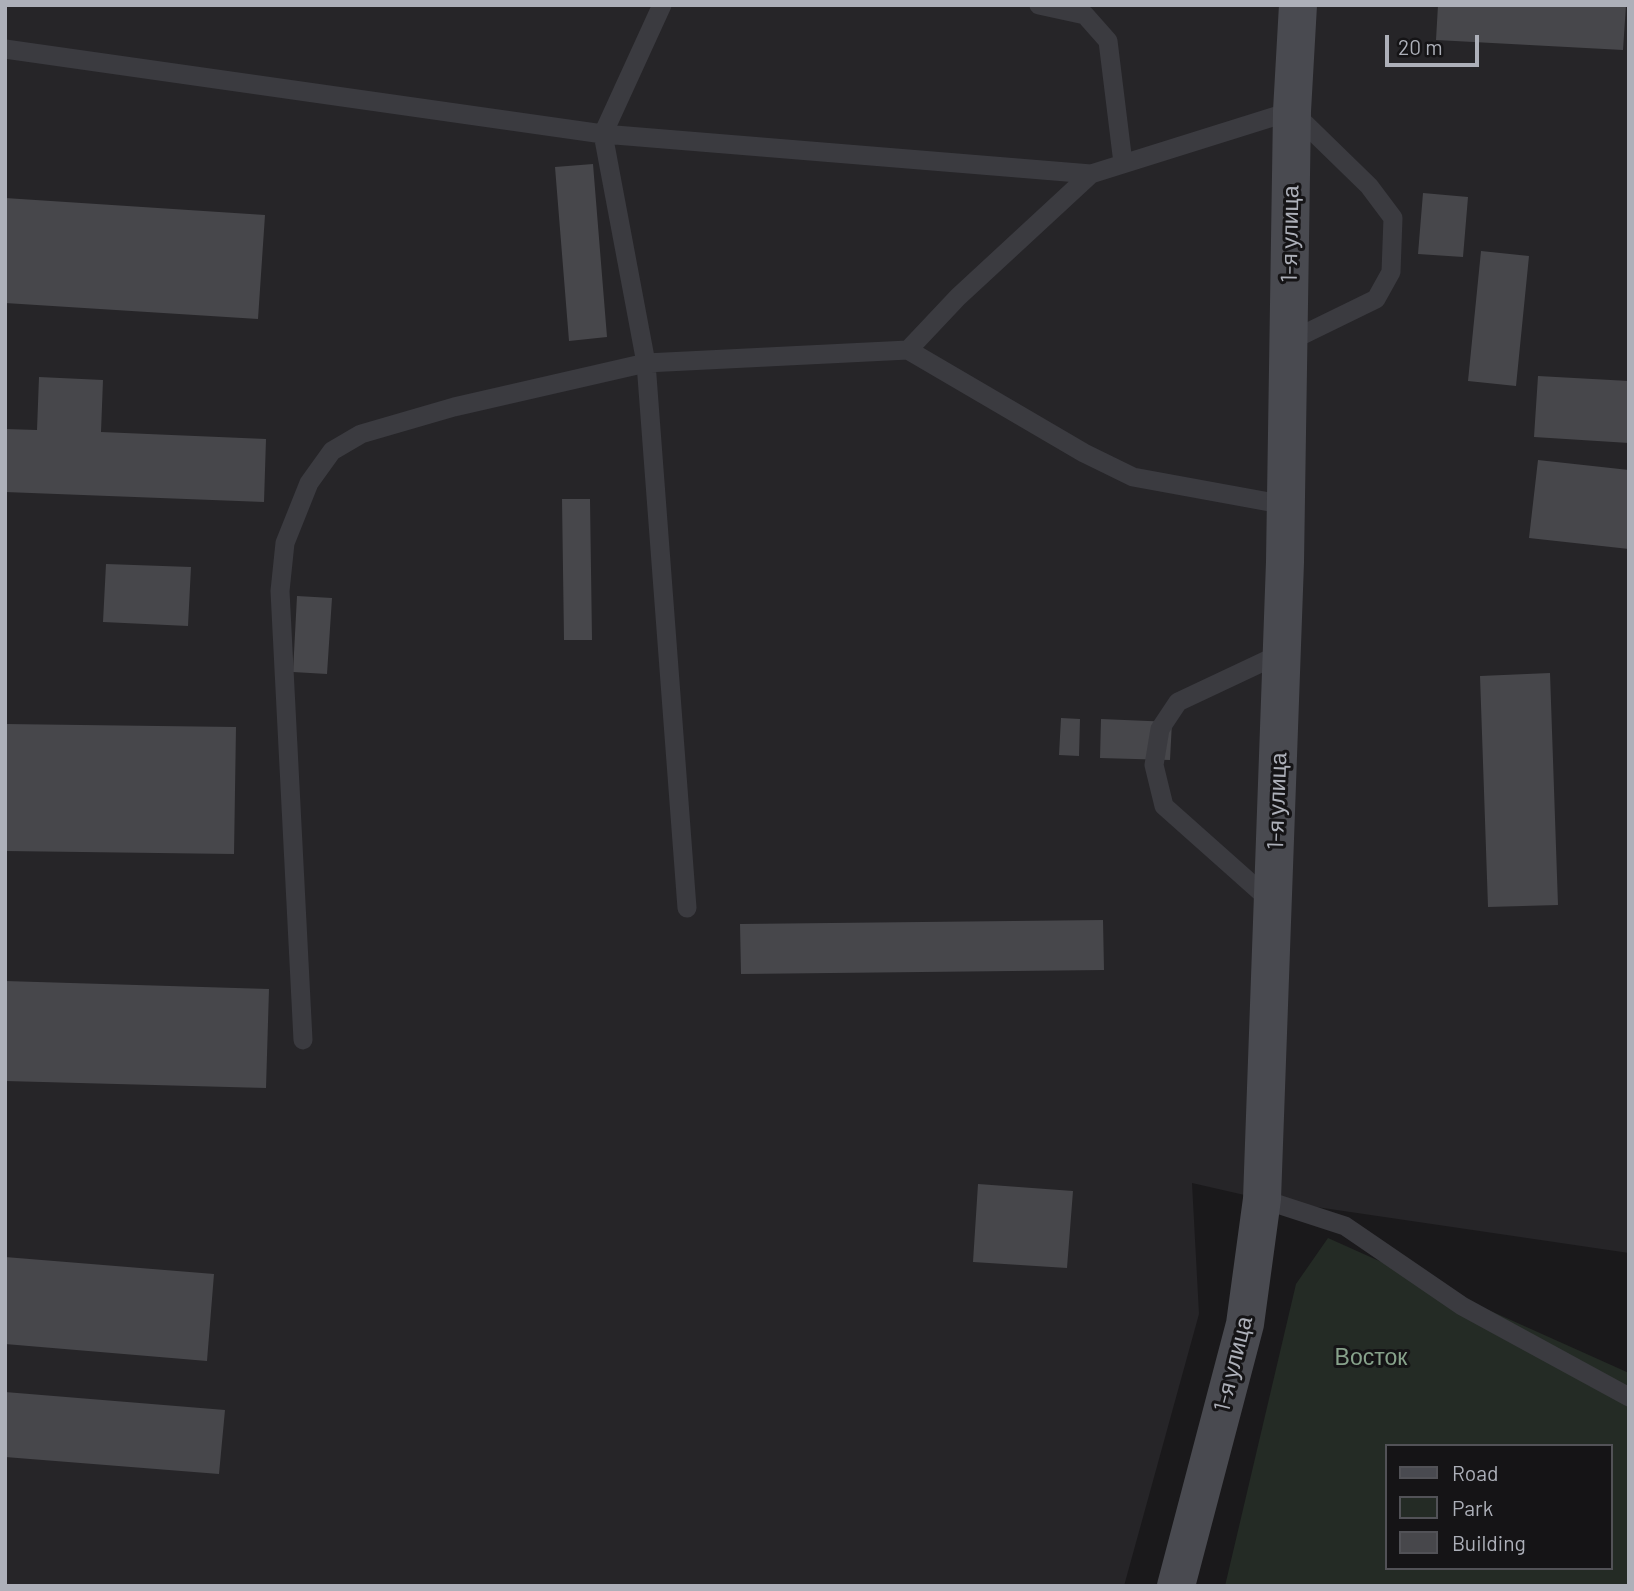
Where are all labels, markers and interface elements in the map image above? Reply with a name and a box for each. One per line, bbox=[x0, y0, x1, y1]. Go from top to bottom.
scale bar bbox=[1389, 21, 1484, 65]
text: 20 m bbox=[1398, 34, 1443, 59]
street label: 1-я улица bbox=[1275, 185, 1305, 283]
street label: 1-я улица bbox=[1262, 752, 1292, 850]
street label: 1-я улица bbox=[1208, 1313, 1258, 1415]
park label: Восток bbox=[1335, 1343, 1407, 1371]
legend bbox=[1386, 1444, 1613, 1570]
text: Road bbox=[1452, 1460, 1498, 1485]
text: Park bbox=[1452, 1495, 1493, 1520]
text: Building bbox=[1452, 1530, 1526, 1555]

